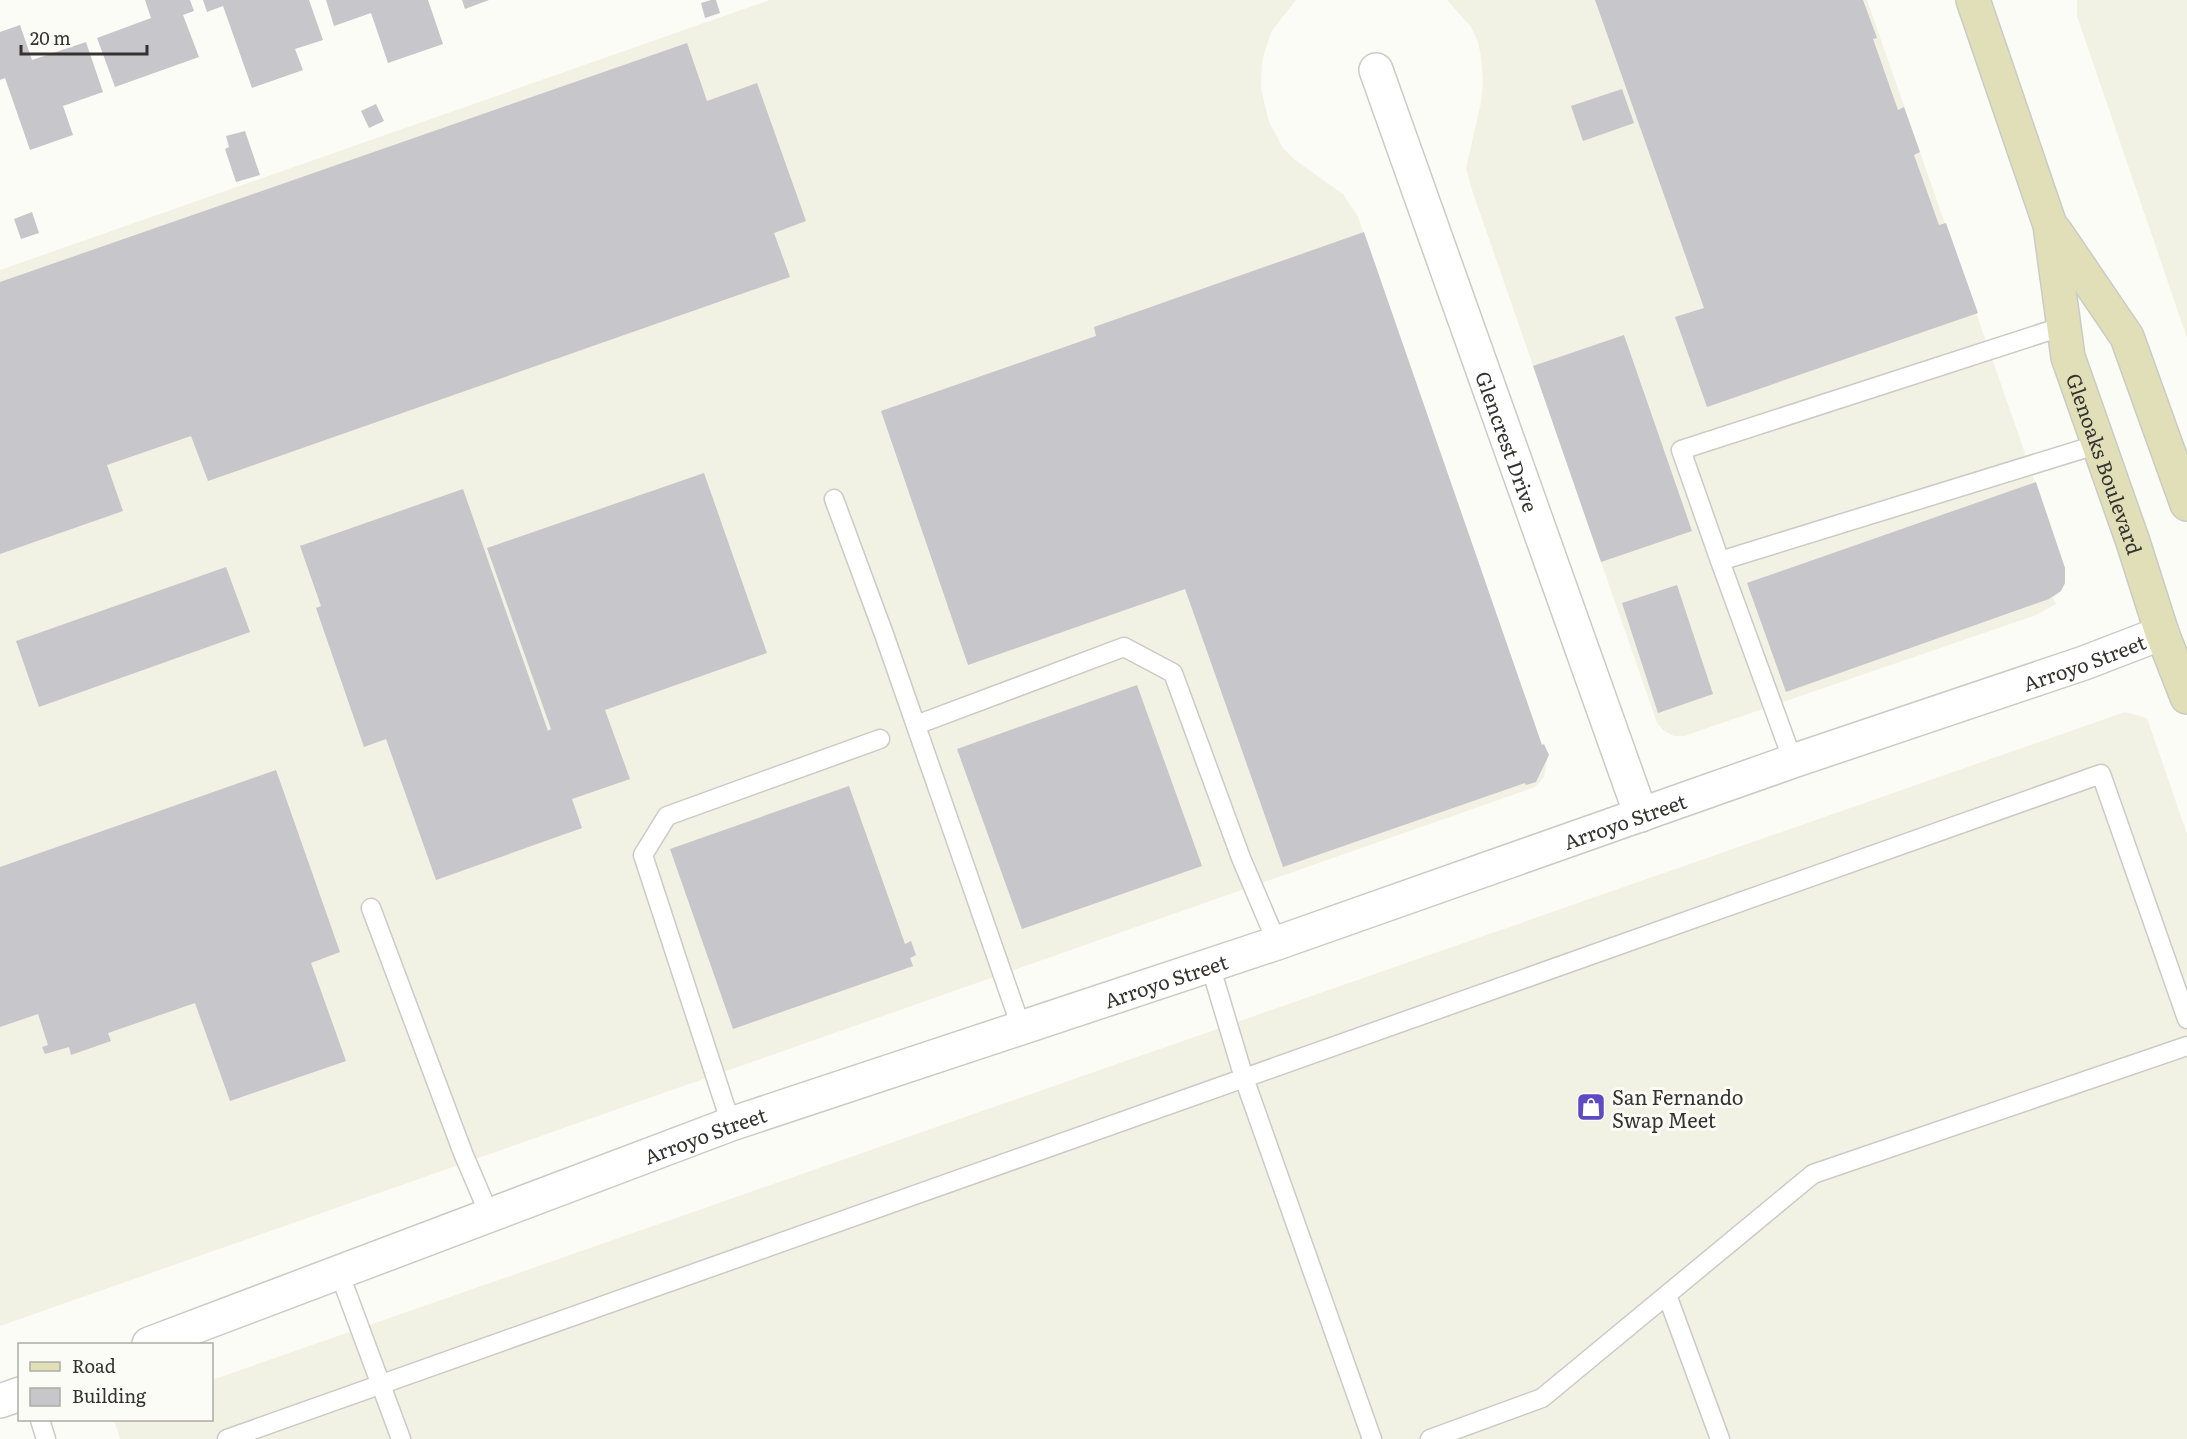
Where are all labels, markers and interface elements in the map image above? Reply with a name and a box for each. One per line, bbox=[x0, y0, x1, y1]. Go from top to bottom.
scale bar bbox=[21, 18, 147, 56]
text: 20 m bbox=[30, 24, 71, 51]
street label: Glencrest Drive bbox=[1469, 367, 1547, 516]
street label: Glenoaks Boulevard bbox=[2060, 369, 2151, 558]
street label: Arroyo Street bbox=[2019, 626, 2150, 698]
street label: Arroyo Street bbox=[1559, 785, 1690, 856]
street label: Arroyo Street bbox=[1100, 945, 1231, 1014]
place label: San Fernando Swap Meet bbox=[1612, 1081, 1743, 1134]
shop icon: San Fernando Swap Meet bbox=[1575, 1091, 1607, 1123]
street label: Arroyo Street bbox=[639, 1098, 770, 1171]
legend bbox=[18, 1343, 213, 1421]
text: Road bbox=[72, 1352, 116, 1379]
text: Building bbox=[72, 1382, 147, 1409]

